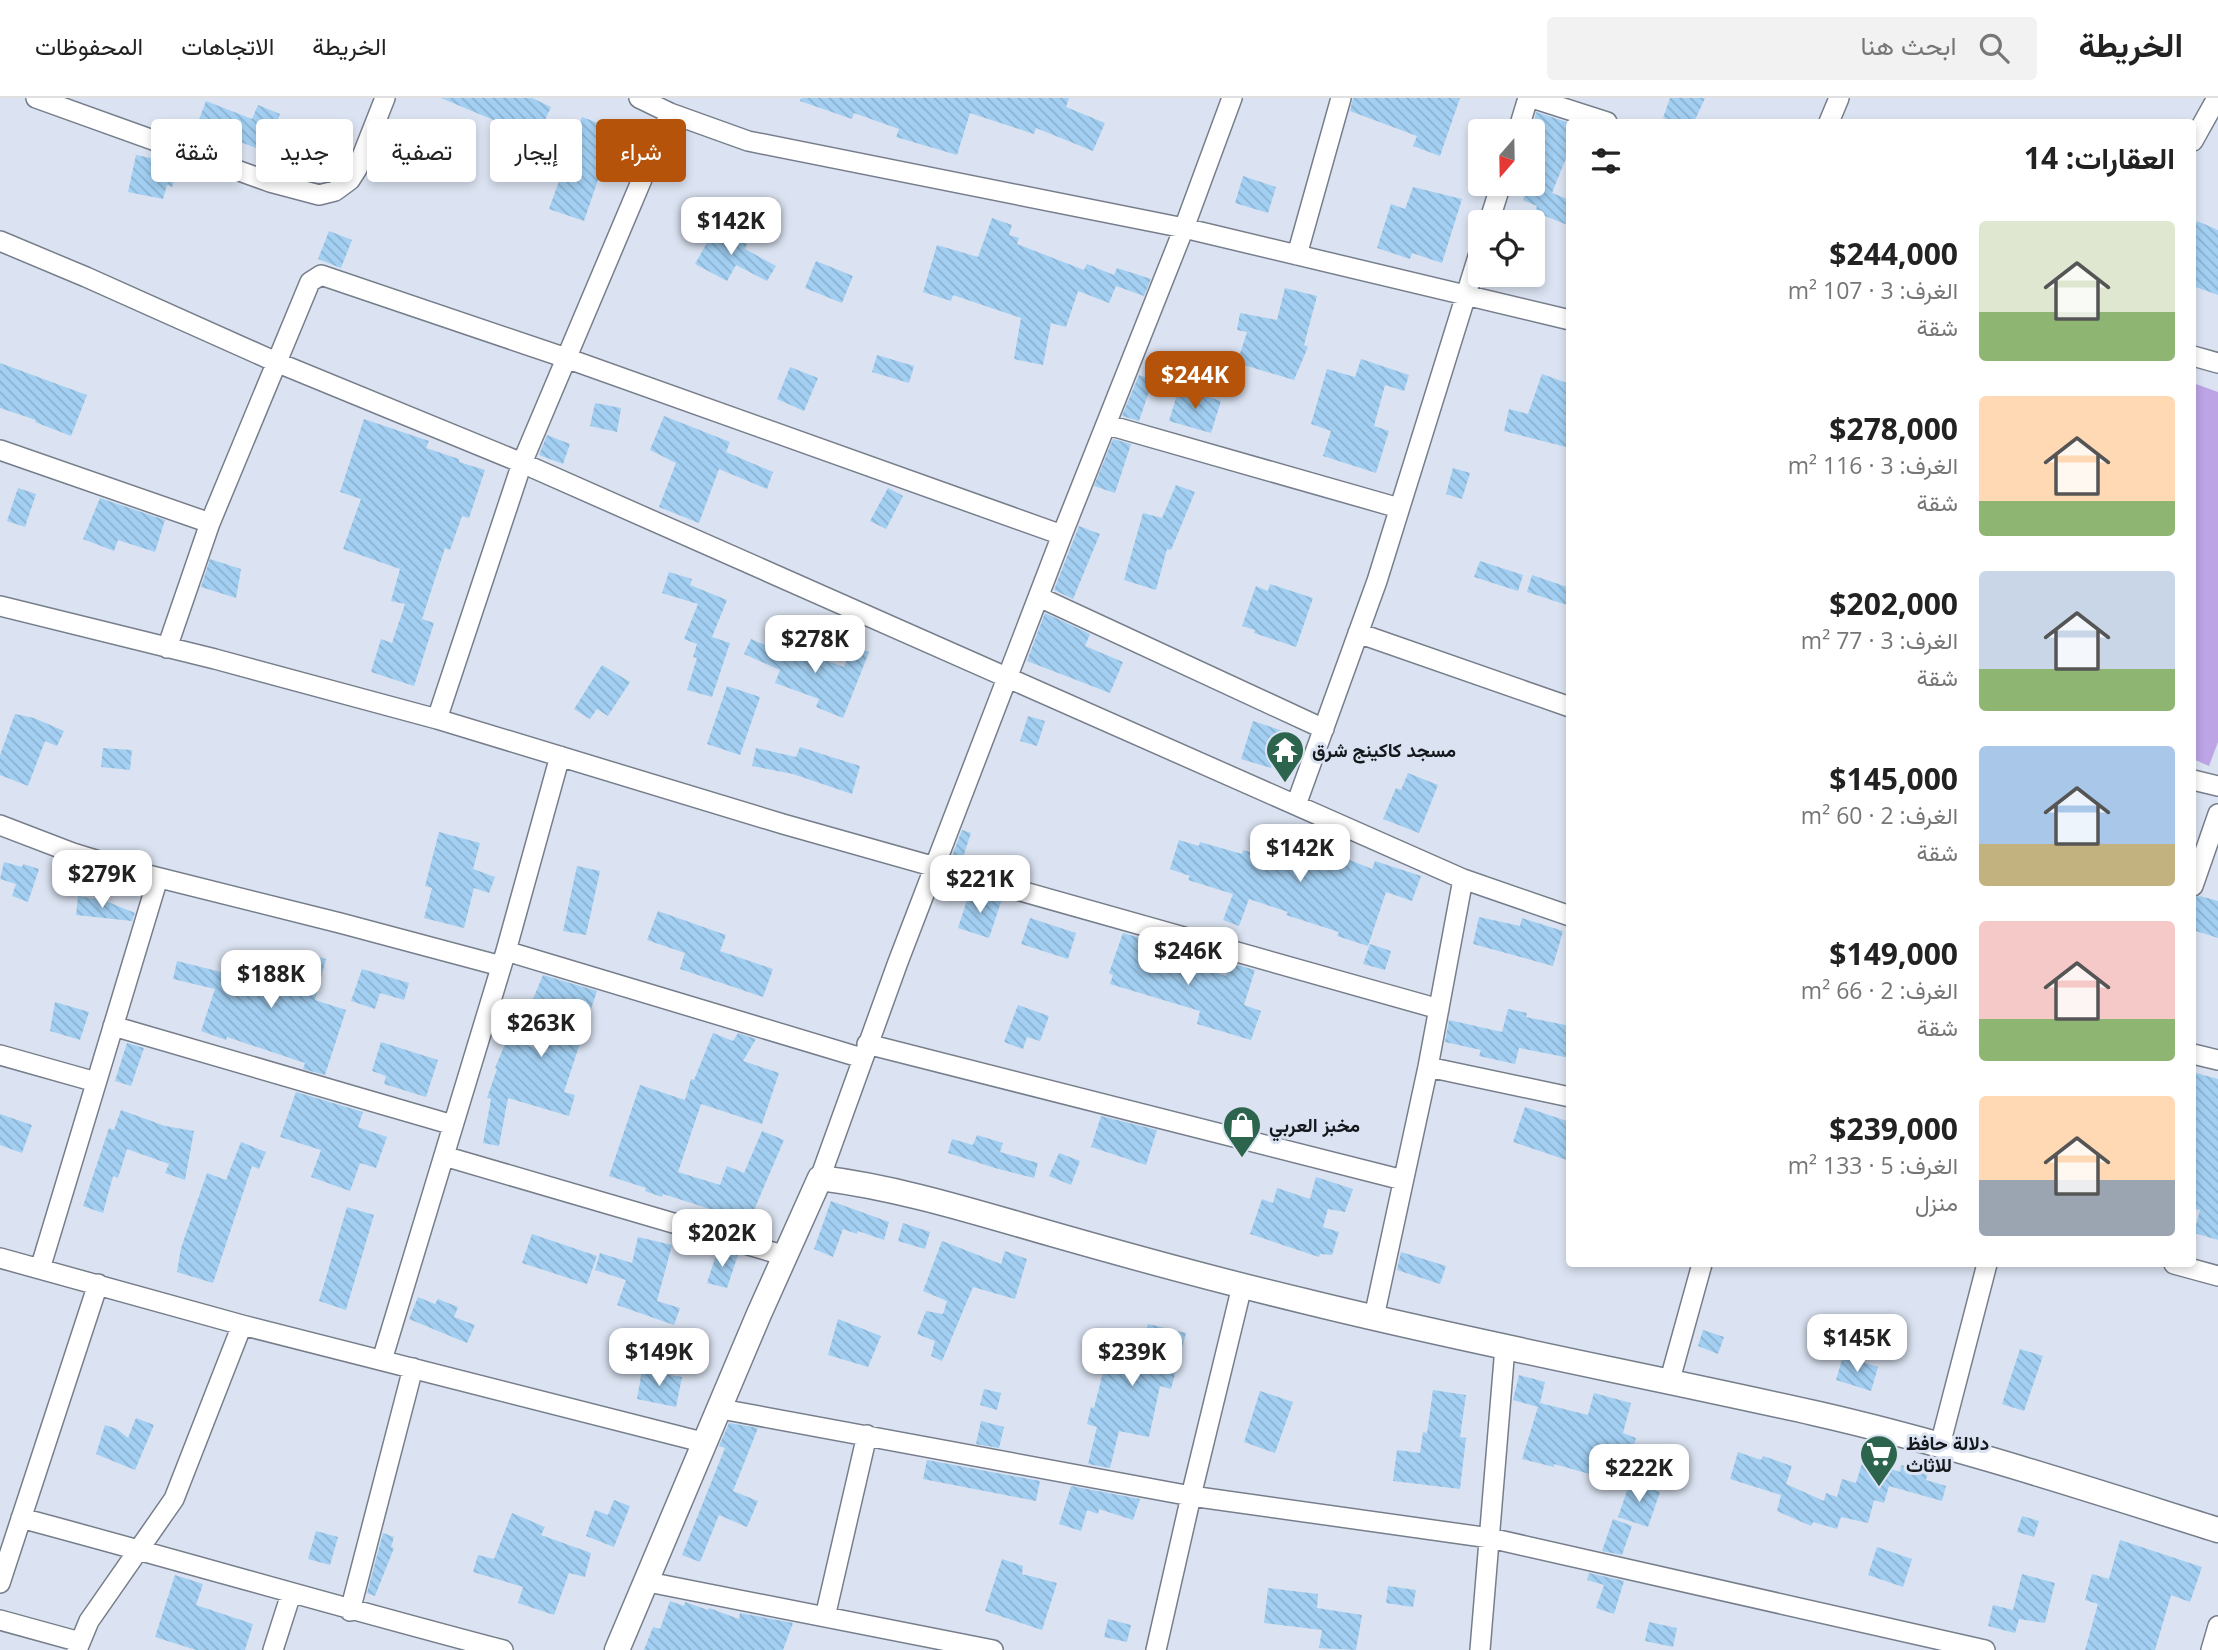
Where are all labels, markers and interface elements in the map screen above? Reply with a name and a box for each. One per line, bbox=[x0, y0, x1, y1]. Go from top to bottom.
search box bbox=[1547, 17, 2037, 80]
text: الخريطة bbox=[2079, 22, 2183, 67]
text: ابحث هنا bbox=[1861, 27, 1957, 63]
text: المحفوظات bbox=[35, 29, 143, 62]
text: الاتجاهات bbox=[181, 29, 274, 62]
text: الخريطة bbox=[312, 29, 387, 62]
icon: search bbox=[1975, 29, 2013, 67]
chip: شقة bbox=[151, 119, 242, 182]
chip: جديد bbox=[256, 119, 353, 182]
chip: تصفية bbox=[367, 119, 476, 182]
chip: إيجار bbox=[490, 119, 582, 182]
chip: شراء bbox=[596, 119, 686, 182]
north arrow bbox=[1468, 119, 1545, 196]
map controls bbox=[1468, 119, 1545, 287]
text: العقارات: 14 bbox=[2024, 137, 2175, 178]
icon: filters bbox=[1587, 142, 1625, 180]
pin: $142K bbox=[682, 198, 780, 257]
text: $142K bbox=[697, 204, 765, 236]
button: locate bbox=[1468, 210, 1545, 287]
text: $244,000 bbox=[1829, 233, 1958, 274]
icon: home bbox=[2035, 249, 2119, 333]
text: الغرف: 3 · 107 m² bbox=[1788, 274, 1958, 306]
text: شقة bbox=[1916, 311, 1958, 343]
pin: $244K bbox=[1146, 352, 1244, 411]
text: $244K bbox=[1161, 358, 1229, 390]
text: $278,000 bbox=[1829, 408, 1958, 449]
icon: home bbox=[2035, 424, 2119, 508]
text: الغرف: 3 · 116 m² bbox=[1788, 449, 1958, 481]
text: شقة bbox=[1916, 486, 1958, 518]
text: $202,000 bbox=[1829, 583, 1958, 624]
icon: home bbox=[2035, 599, 2119, 683]
pin: $278K bbox=[766, 616, 864, 675]
text: $278K bbox=[781, 622, 849, 654]
text: الغرف: 3 · 77 m² bbox=[1801, 624, 1958, 656]
text: شقة bbox=[1916, 661, 1958, 693]
temple icon: مسجد كاكينج شرق bbox=[1264, 729, 1306, 784]
place label: مسجد كاكينج شرق bbox=[1312, 737, 1456, 764]
text: $145,000 bbox=[1829, 758, 1958, 799]
icon: home bbox=[2035, 774, 2119, 858]
text: الغرف: 2 · 60 m² bbox=[1801, 799, 1958, 831]
pin: $142K bbox=[1251, 824, 1349, 884]
text: $142K bbox=[1266, 831, 1334, 863]
text: شقة bbox=[1916, 836, 1958, 868]
pin: $279K bbox=[53, 850, 151, 910]
pin: $221K bbox=[931, 856, 1029, 915]
text: $279K bbox=[68, 857, 136, 889]
text: $221K bbox=[946, 862, 1014, 894]
pin: $246K bbox=[1139, 928, 1237, 987]
text: $149,000 bbox=[1829, 933, 1958, 974]
text: $246K bbox=[1154, 934, 1222, 966]
icon: home bbox=[2035, 949, 2119, 1033]
pin: $188K bbox=[222, 950, 320, 1010]
text: $188K bbox=[237, 957, 305, 989]
text: الغرف: 2 · 66 m² bbox=[1801, 974, 1958, 1006]
pin: $263K bbox=[492, 1000, 590, 1059]
text: $263K bbox=[507, 1006, 575, 1038]
text: شقة bbox=[1916, 1011, 1958, 1043]
shop icon: مخبز العربي bbox=[1221, 1104, 1263, 1159]
text: $239,000 bbox=[1829, 1108, 1958, 1149]
place label: مخبز العربي bbox=[1269, 1112, 1360, 1142]
icon: home bbox=[2035, 1124, 2119, 1208]
text: الغرف: 5 · 133 m² bbox=[1788, 1149, 1958, 1181]
text: منزل bbox=[1915, 1186, 1958, 1218]
pin: $202K bbox=[673, 1210, 771, 1269]
text: $202K bbox=[688, 1216, 756, 1248]
pin: $145K bbox=[1808, 1314, 1906, 1374]
text: $145K bbox=[1823, 1321, 1891, 1353]
pin: $149K bbox=[610, 1328, 708, 1388]
pin: $239K bbox=[1083, 1328, 1181, 1388]
text: $149K bbox=[625, 1335, 693, 1367]
text: $239K bbox=[1098, 1335, 1166, 1367]
place label: دلالة حافظ للاثاث bbox=[1906, 1430, 1989, 1478]
supermarket icon: دلالة حافظ للاثاث bbox=[1858, 1433, 1900, 1488]
pin: $222K bbox=[1590, 1444, 1688, 1504]
text: $222K bbox=[1605, 1451, 1673, 1483]

